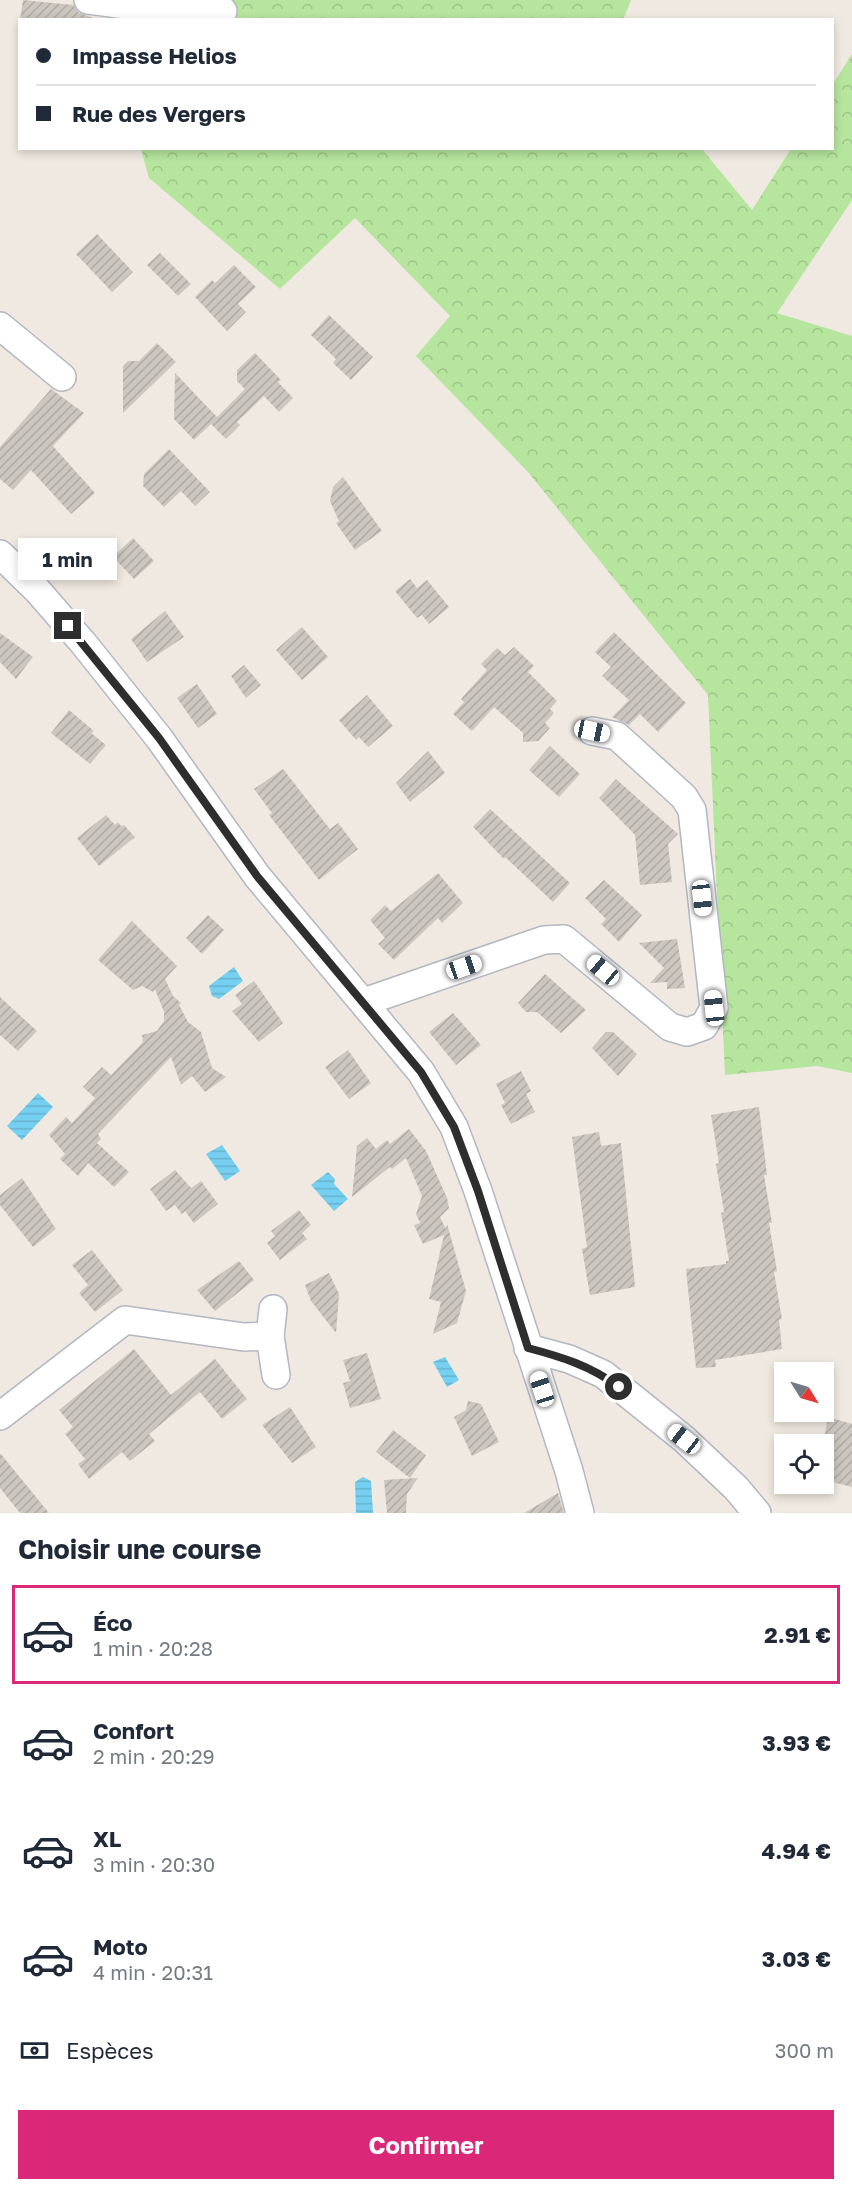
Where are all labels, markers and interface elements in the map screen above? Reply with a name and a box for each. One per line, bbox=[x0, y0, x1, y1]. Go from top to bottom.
text: Impasse Helios bbox=[72, 42, 237, 69]
text: Rue des Vergers bbox=[72, 100, 246, 127]
callout: 1 min bbox=[19, 539, 118, 581]
text: 1 min bbox=[42, 547, 93, 571]
route end bbox=[54, 612, 81, 639]
car bbox=[573, 718, 611, 744]
car bbox=[691, 879, 713, 917]
car bbox=[583, 952, 623, 988]
car bbox=[444, 953, 484, 981]
car bbox=[703, 989, 725, 1027]
north arrow bbox=[774, 1362, 834, 1422]
map controls bbox=[774, 1362, 834, 1494]
car bbox=[528, 1369, 556, 1409]
route start bbox=[605, 1373, 632, 1400]
car bbox=[664, 1421, 704, 1457]
button: locate bbox=[774, 1434, 834, 1494]
text: Choisir une course bbox=[18, 1533, 261, 1565]
icon: car bbox=[21, 1608, 75, 1662]
text: Éco bbox=[93, 1609, 132, 1636]
text: 2.91 € bbox=[764, 1621, 831, 1648]
text: 1 min · 20:28 bbox=[93, 1636, 213, 1660]
icon: car bbox=[21, 1716, 75, 1770]
text: Confort bbox=[93, 1717, 174, 1744]
text: 3.93 € bbox=[762, 1729, 831, 1756]
text: 2 min · 20:29 bbox=[93, 1744, 215, 1768]
icon: car bbox=[21, 1824, 75, 1878]
text: XL bbox=[93, 1825, 121, 1852]
text: 4.94 € bbox=[761, 1837, 831, 1864]
text: 3 min · 20:30 bbox=[93, 1852, 215, 1876]
icon: car bbox=[21, 1932, 75, 1986]
text: Moto bbox=[93, 1933, 148, 1960]
text: 3.03 € bbox=[762, 1945, 831, 1972]
text: 4 min · 20:31 bbox=[93, 1960, 213, 1984]
icon: cash bbox=[18, 2034, 51, 2067]
text: Espèces bbox=[66, 2037, 154, 2064]
text: 300 m bbox=[775, 2038, 834, 2062]
button: Confirmer bbox=[18, 2110, 834, 2179]

